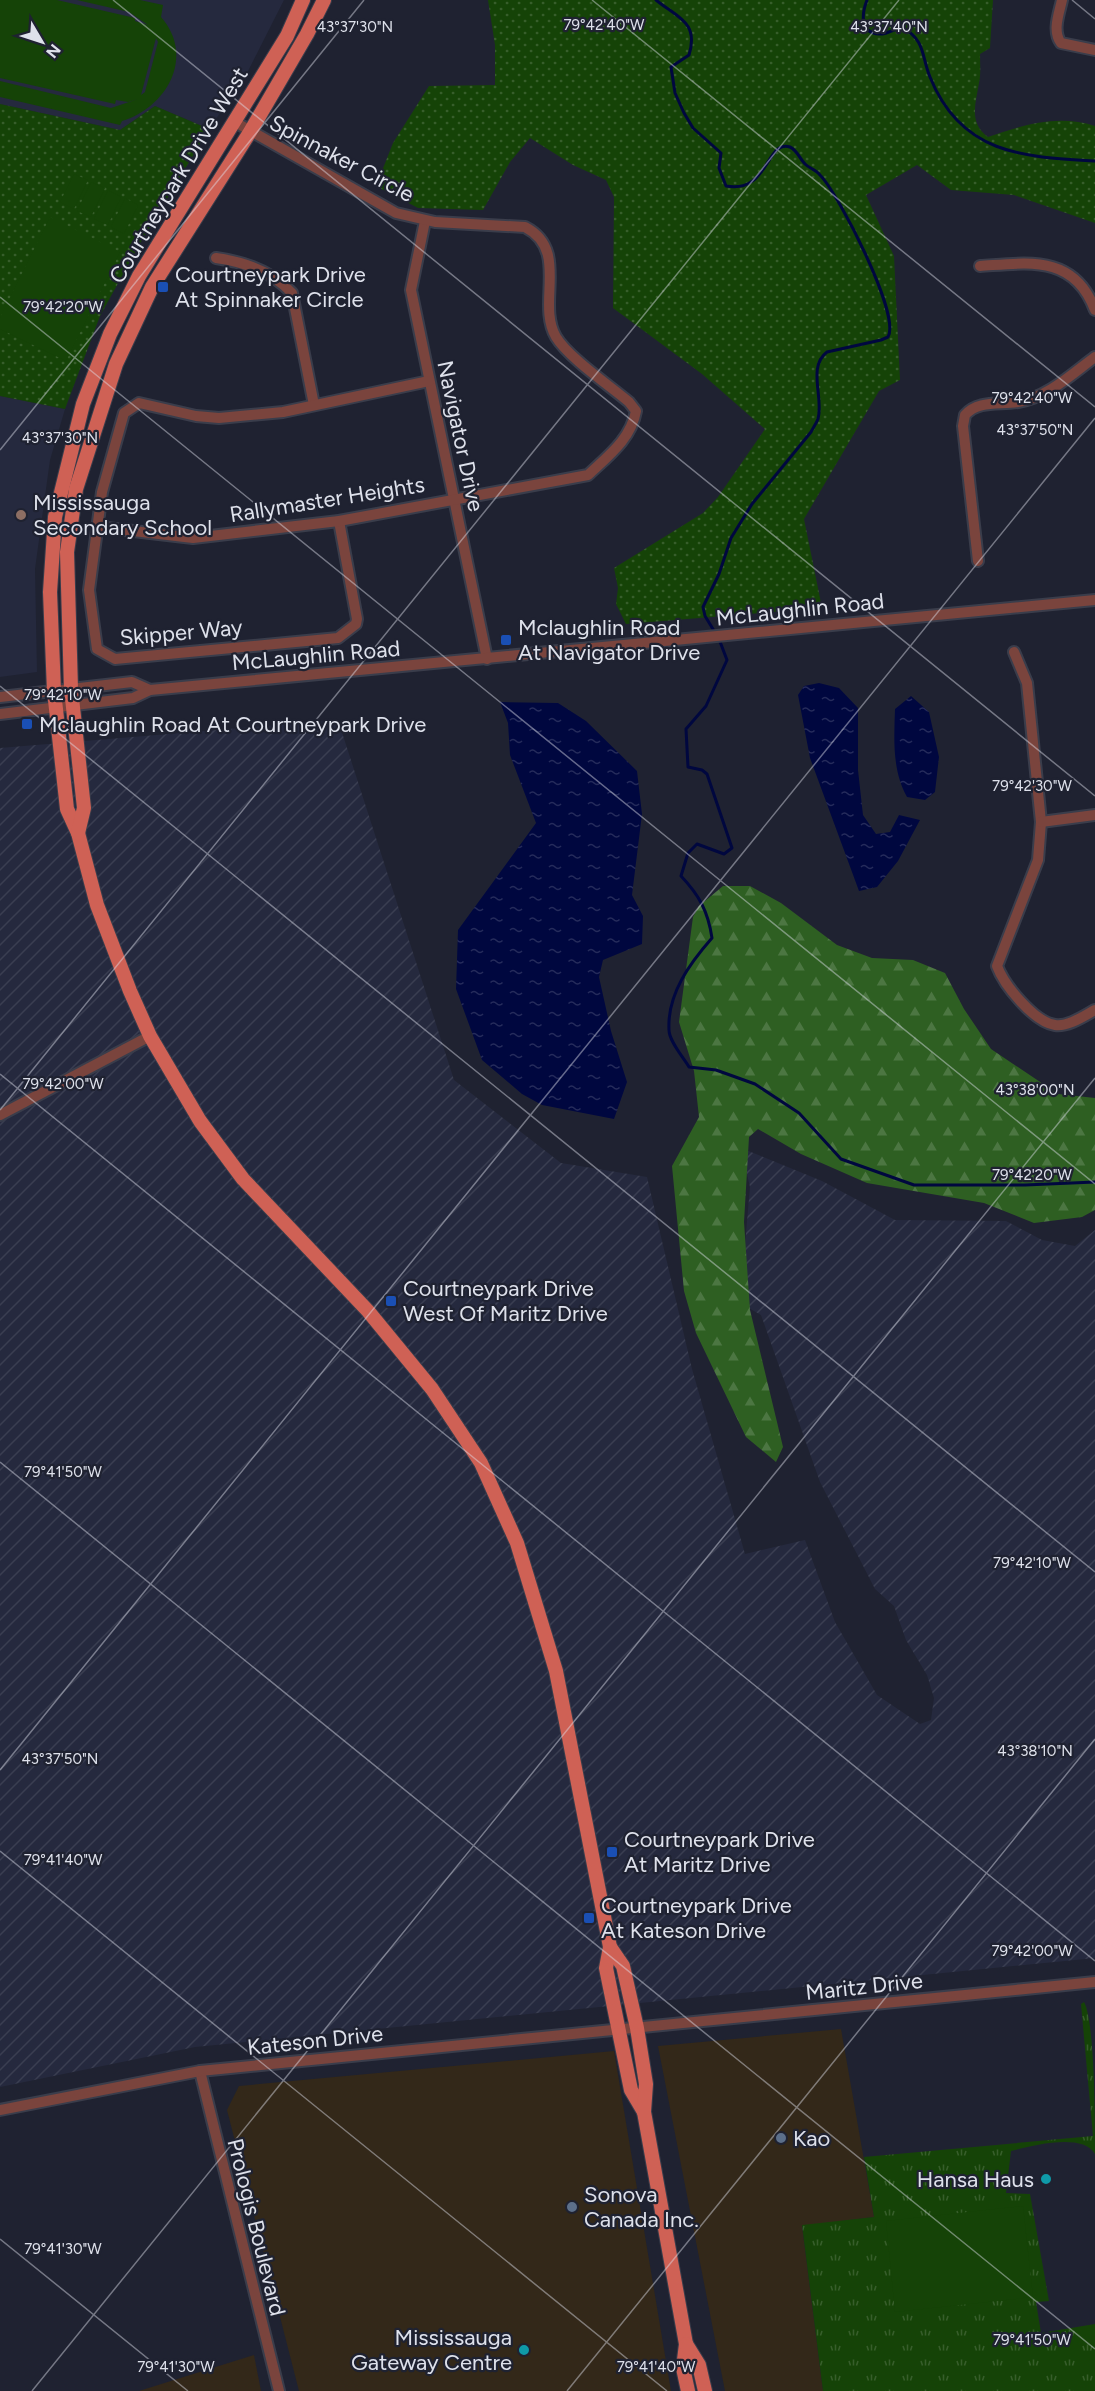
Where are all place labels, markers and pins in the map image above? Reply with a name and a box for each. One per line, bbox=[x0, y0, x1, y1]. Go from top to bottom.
place label: Courtneypark Drive At Spinnaker Circle bbox=[175, 261, 366, 313]
marker: Courtneypark Drive At Spinnaker Circle bbox=[156, 280, 170, 294]
place label: Mississauga Secondary School bbox=[33, 489, 212, 541]
marker: Mississauga Secondary School bbox=[14, 508, 28, 522]
place label: Mclaughlin Road At Navigator Drive bbox=[518, 614, 700, 666]
marker: Mclaughlin Road At Navigator Drive bbox=[499, 633, 513, 647]
place label: Mclaughlin Road At Courtneypark Drive bbox=[39, 711, 426, 738]
marker: Mclaughlin Road At Courtneypark Drive bbox=[20, 717, 34, 731]
place label: Courtneypark Drive West Of Maritz Drive bbox=[403, 1275, 608, 1327]
marker: Courtneypark Drive West Of Maritz Drive bbox=[384, 1294, 398, 1308]
place label: Courtneypark Drive At Maritz Drive bbox=[624, 1826, 815, 1878]
marker: Courtneypark Drive At Maritz Drive bbox=[605, 1845, 619, 1859]
place label: Courtneypark Drive At Kateson Drive bbox=[601, 1892, 792, 1944]
marker: Courtneypark Drive At Kateson Drive bbox=[582, 1911, 596, 1925]
place label: Kao bbox=[793, 2125, 830, 2152]
marker: Kao bbox=[774, 2131, 788, 2145]
place label: Hansa Haus bbox=[917, 2166, 1034, 2193]
marker: Hansa Haus bbox=[1039, 2172, 1053, 2186]
place label: Sonova Canada Inc. bbox=[584, 2181, 699, 2233]
marker: Sonova Canada Inc. bbox=[565, 2200, 579, 2214]
place label: Mississauga Gateway Centre bbox=[351, 2324, 512, 2376]
marker: Mississauga Gateway Centre bbox=[517, 2343, 531, 2357]

